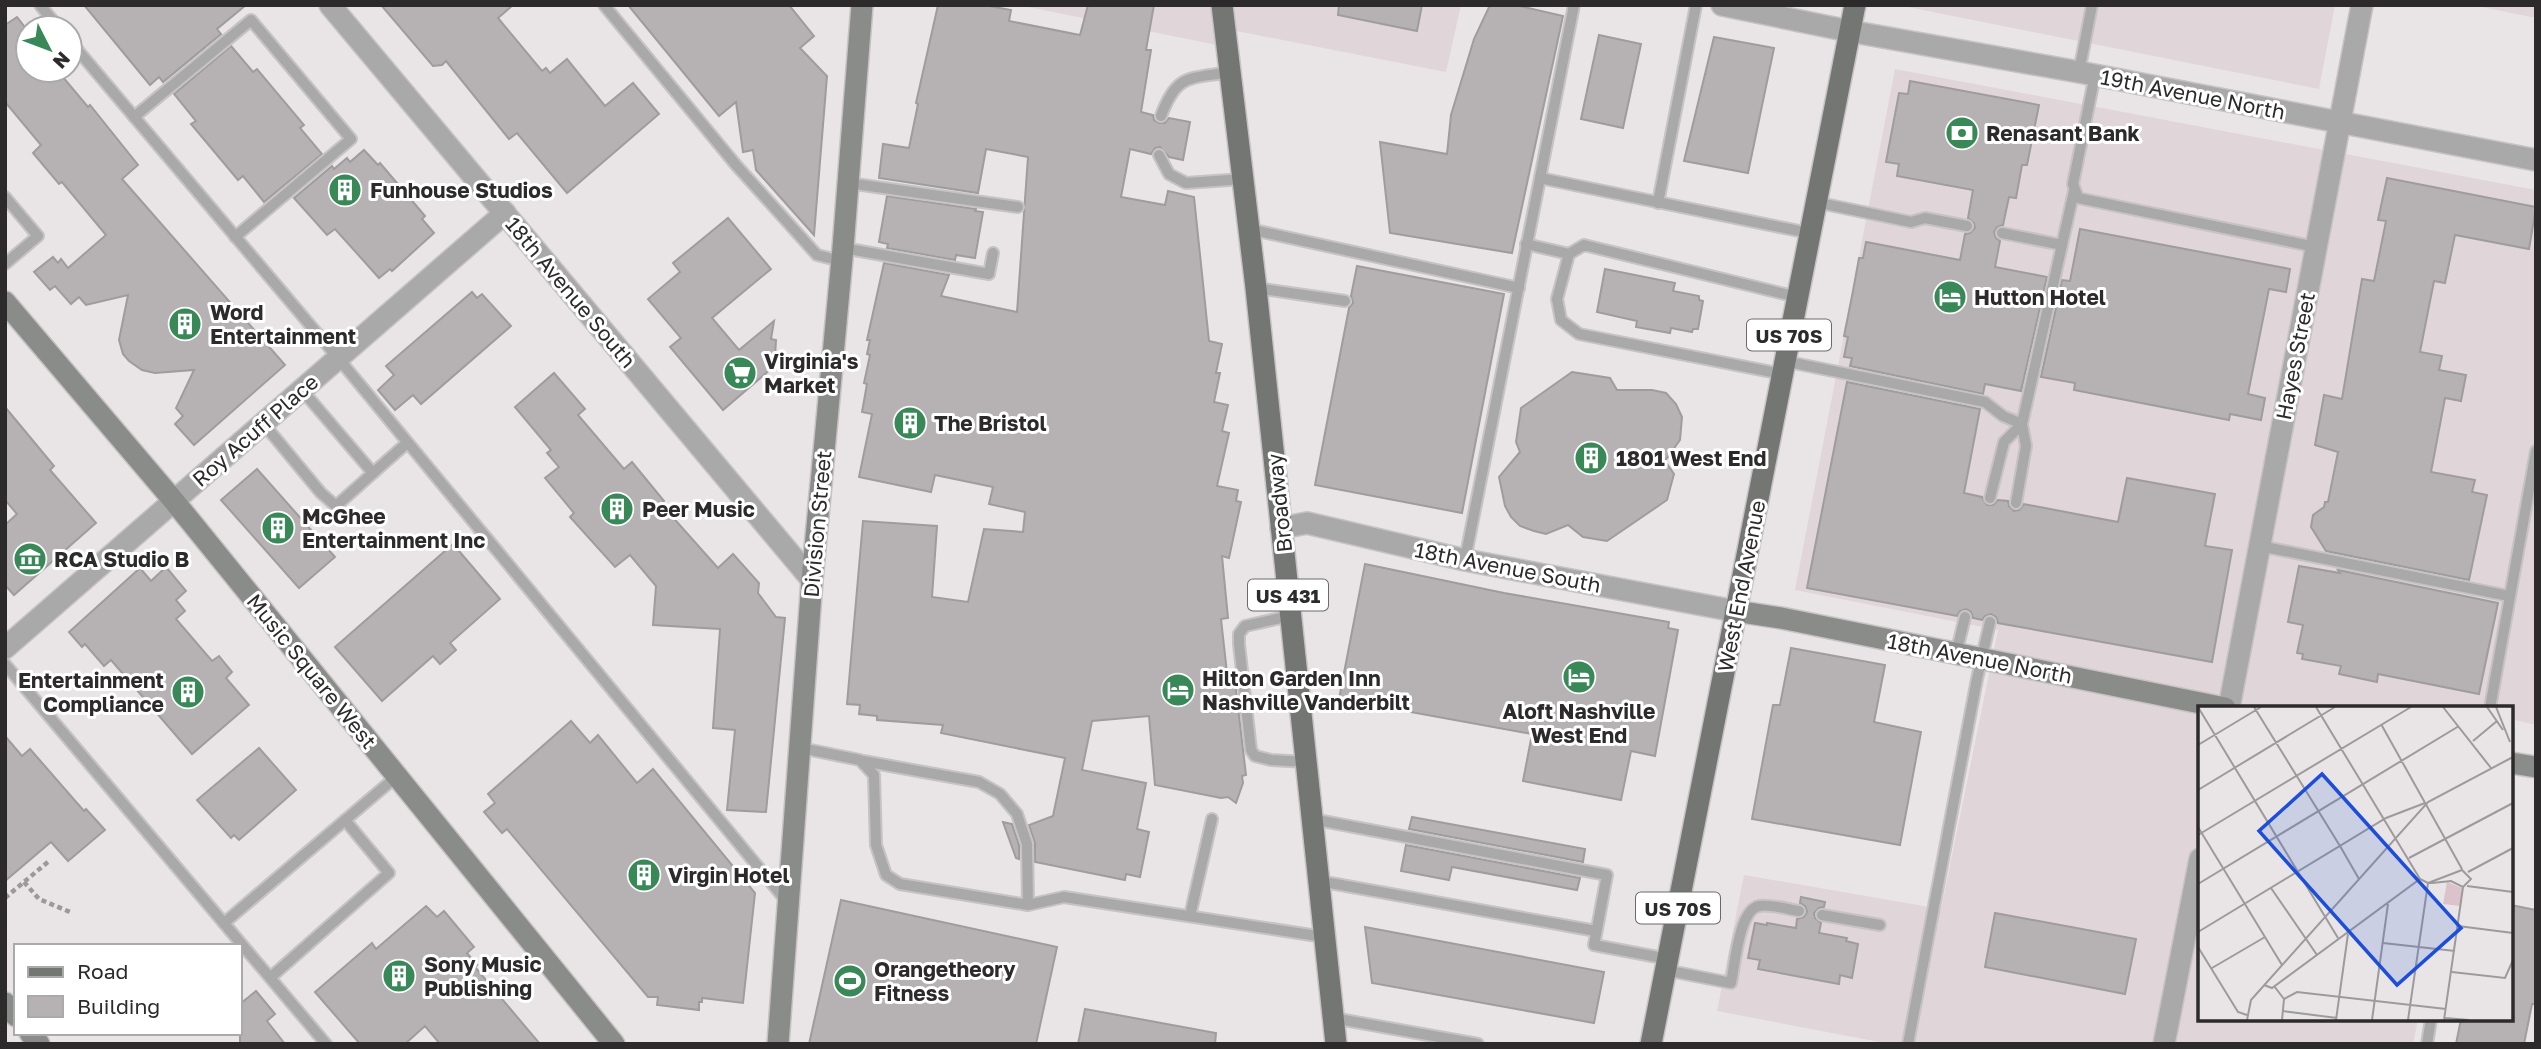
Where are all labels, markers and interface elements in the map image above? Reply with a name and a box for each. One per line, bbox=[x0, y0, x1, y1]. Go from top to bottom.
north arrow bbox=[14, 14, 84, 84]
text: N bbox=[49, 48, 75, 74]
street label: 19th Avenue North bbox=[2099, 63, 2287, 125]
bank icon: Renasant Bank bbox=[1943, 114, 1981, 152]
place label: Renasant Bank bbox=[1986, 120, 2140, 146]
building icon: Funhouse Studios bbox=[326, 171, 364, 209]
place label: Funhouse Studios bbox=[370, 177, 553, 203]
street label: 18th Avenue South bbox=[500, 211, 642, 373]
hotel icon: Hutton Hotel bbox=[1931, 278, 1969, 316]
place label: Hutton Hotel bbox=[1974, 284, 2106, 310]
street label: Hayes Street bbox=[2270, 290, 2320, 422]
place label: Word Entertainment bbox=[210, 299, 356, 349]
building icon: Word Entertainment bbox=[166, 305, 204, 343]
road number: US 70S bbox=[1747, 320, 1831, 350]
place label: Virginia's Market bbox=[764, 348, 859, 398]
supermarket icon: Virginia's Market bbox=[721, 354, 759, 392]
street label: Roy Acuff Place bbox=[187, 368, 323, 492]
building icon: The Bristol bbox=[891, 404, 929, 442]
place label: The Bristol bbox=[934, 410, 1046, 436]
building icon: 1801 West End bbox=[1572, 439, 1610, 477]
place label: 1801 West End bbox=[1616, 445, 1766, 471]
street label: Division Street bbox=[798, 449, 836, 599]
street label: Broadway bbox=[1261, 452, 1297, 554]
building icon: Peer Music bbox=[598, 490, 636, 528]
place label: Peer Music bbox=[642, 496, 755, 522]
street label: West End Avenue bbox=[1712, 498, 1770, 674]
place label: McGhee Entertainment Inc bbox=[302, 503, 485, 553]
building icon: McGhee Entertainment Inc bbox=[259, 509, 297, 547]
street label: 18th Avenue South bbox=[1413, 536, 1603, 598]
museum icon: RCA Studio B bbox=[11, 540, 49, 578]
place label: RCA Studio B bbox=[54, 546, 190, 572]
road number: US 431 bbox=[1248, 580, 1328, 610]
street label: Music Square West bbox=[242, 588, 382, 754]
street label: 18th Avenue North bbox=[1886, 627, 2074, 689]
hotel icon: Aloft Nashville West End bbox=[1560, 658, 1598, 696]
place label: Hilton Garden Inn Nashville Vanderbilt bbox=[1202, 665, 1410, 715]
place label: Entertainment Compliance bbox=[18, 667, 164, 717]
hotel icon: Hilton Garden Inn Nashville Vanderbilt bbox=[1159, 671, 1197, 709]
building icon: Entertainment Compliance bbox=[169, 673, 207, 711]
place label: Aloft Nashville West End bbox=[1503, 698, 1655, 748]
inset map bbox=[2198, 706, 2513, 1021]
building icon: Virgin Hotel bbox=[625, 856, 663, 894]
place label: Virgin Hotel bbox=[668, 862, 789, 888]
road number: US 70S bbox=[1636, 893, 1720, 924]
legend bbox=[14, 944, 242, 1035]
place label: Sony Music Publishing bbox=[424, 951, 542, 1001]
place label: Orangetheory Fitness bbox=[874, 956, 1016, 1006]
building icon: Sony Music Publishing bbox=[380, 957, 418, 995]
text: Road bbox=[77, 958, 128, 984]
sports icon: Orangetheory Fitness bbox=[831, 962, 869, 1000]
text: Building bbox=[77, 993, 160, 1019]

